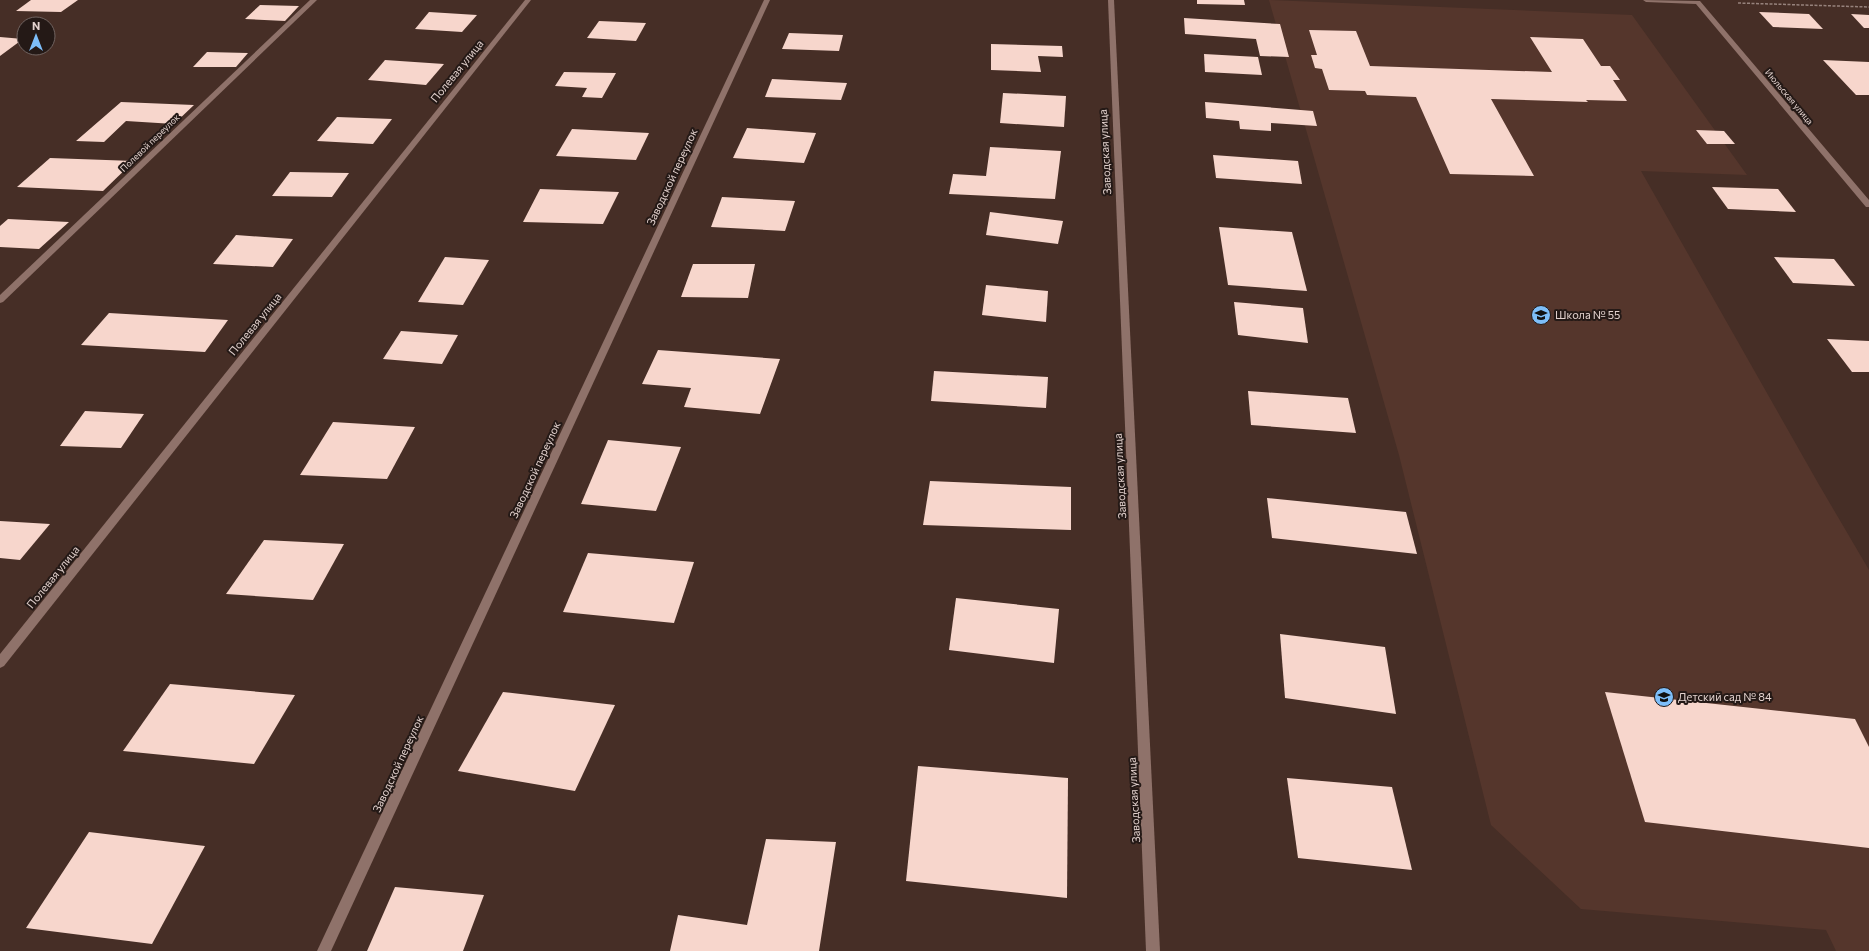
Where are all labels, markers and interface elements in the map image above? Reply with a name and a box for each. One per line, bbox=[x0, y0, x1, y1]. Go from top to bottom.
north arrow bbox=[16, 16, 56, 56]
text: N bbox=[32, 19, 40, 32]
street label: Полевая улица bbox=[428, 37, 486, 104]
street label: Июльская улица bbox=[1763, 67, 1816, 127]
street label: Заводская улица bbox=[1096, 109, 1113, 195]
street label: Полевой переулок bbox=[118, 111, 182, 174]
street label: Заводской переулок bbox=[643, 126, 700, 227]
street label: Полевая улица bbox=[226, 290, 284, 357]
school or university icon: Школа № 55 bbox=[1530, 304, 1552, 326]
place label: Школа № 55 bbox=[1555, 308, 1620, 321]
street label: Заводской переулок bbox=[506, 419, 563, 520]
street label: Заводская улица bbox=[1111, 433, 1128, 519]
street label: Полевая улица bbox=[24, 543, 82, 610]
school or university icon: Детский сад № 84 bbox=[1653, 686, 1675, 708]
place label: Детский сад № 84 bbox=[1678, 690, 1772, 703]
street label: Заводской переулок bbox=[369, 713, 426, 814]
street label: Заводская улица bbox=[1125, 757, 1142, 843]

